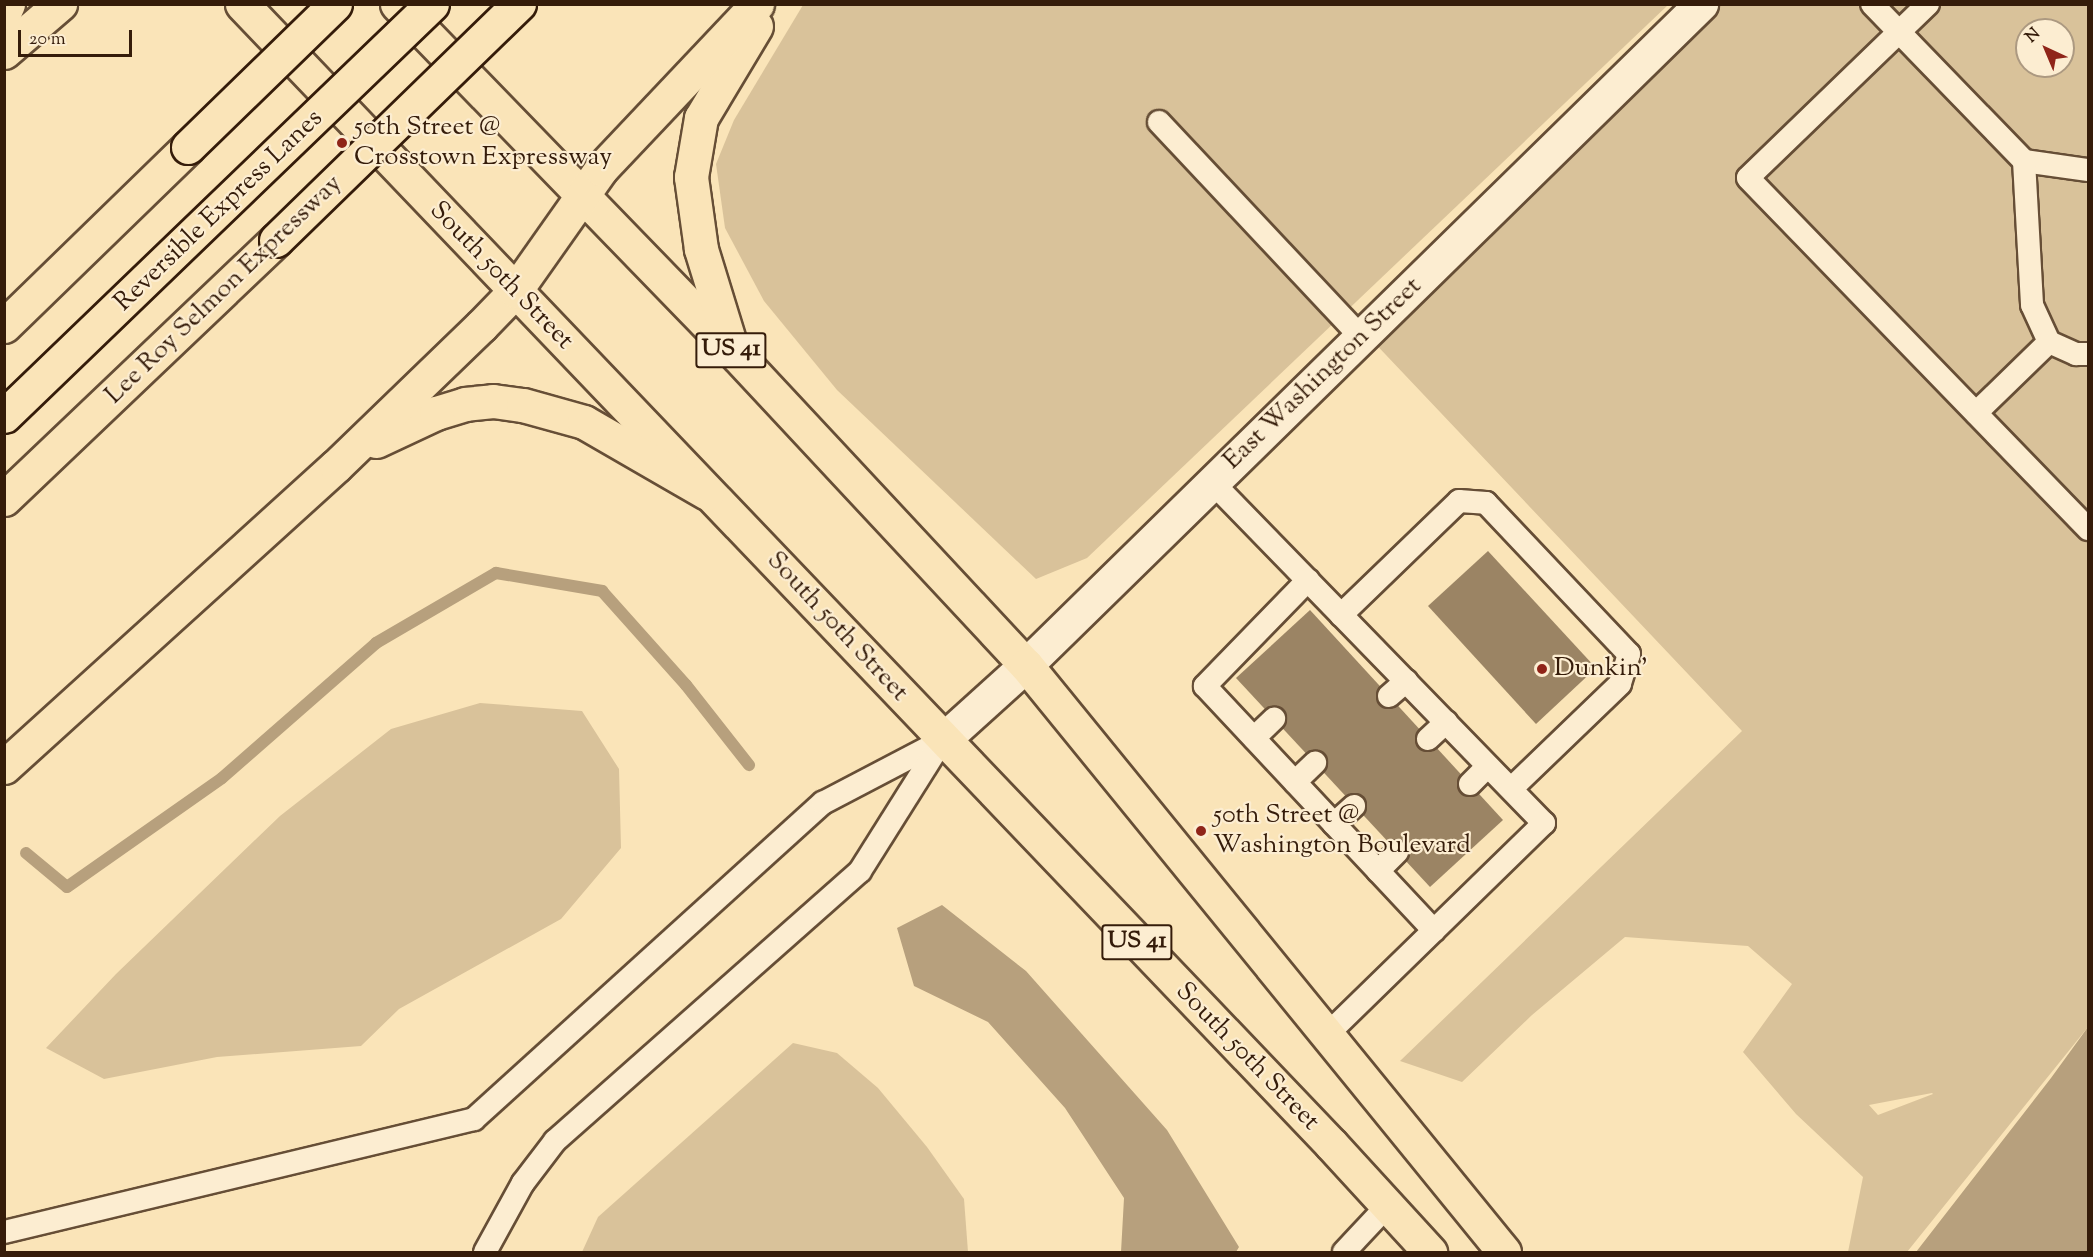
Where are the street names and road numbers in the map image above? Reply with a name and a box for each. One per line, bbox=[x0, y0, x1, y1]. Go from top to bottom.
street label: Reversible Express Lanes bbox=[108, 103, 330, 319]
street label: Lee Roy Selmon Expressway bbox=[99, 169, 349, 411]
street label: South 50th Street bbox=[422, 195, 580, 357]
street label: East Washington Street bbox=[1217, 271, 1429, 477]
road number: US 41 bbox=[695, 329, 767, 371]
street label: South 50th Street bbox=[760, 546, 914, 708]
road number: US 41 bbox=[1101, 921, 1173, 963]
street label: South 50th Street bbox=[1168, 976, 1326, 1138]

